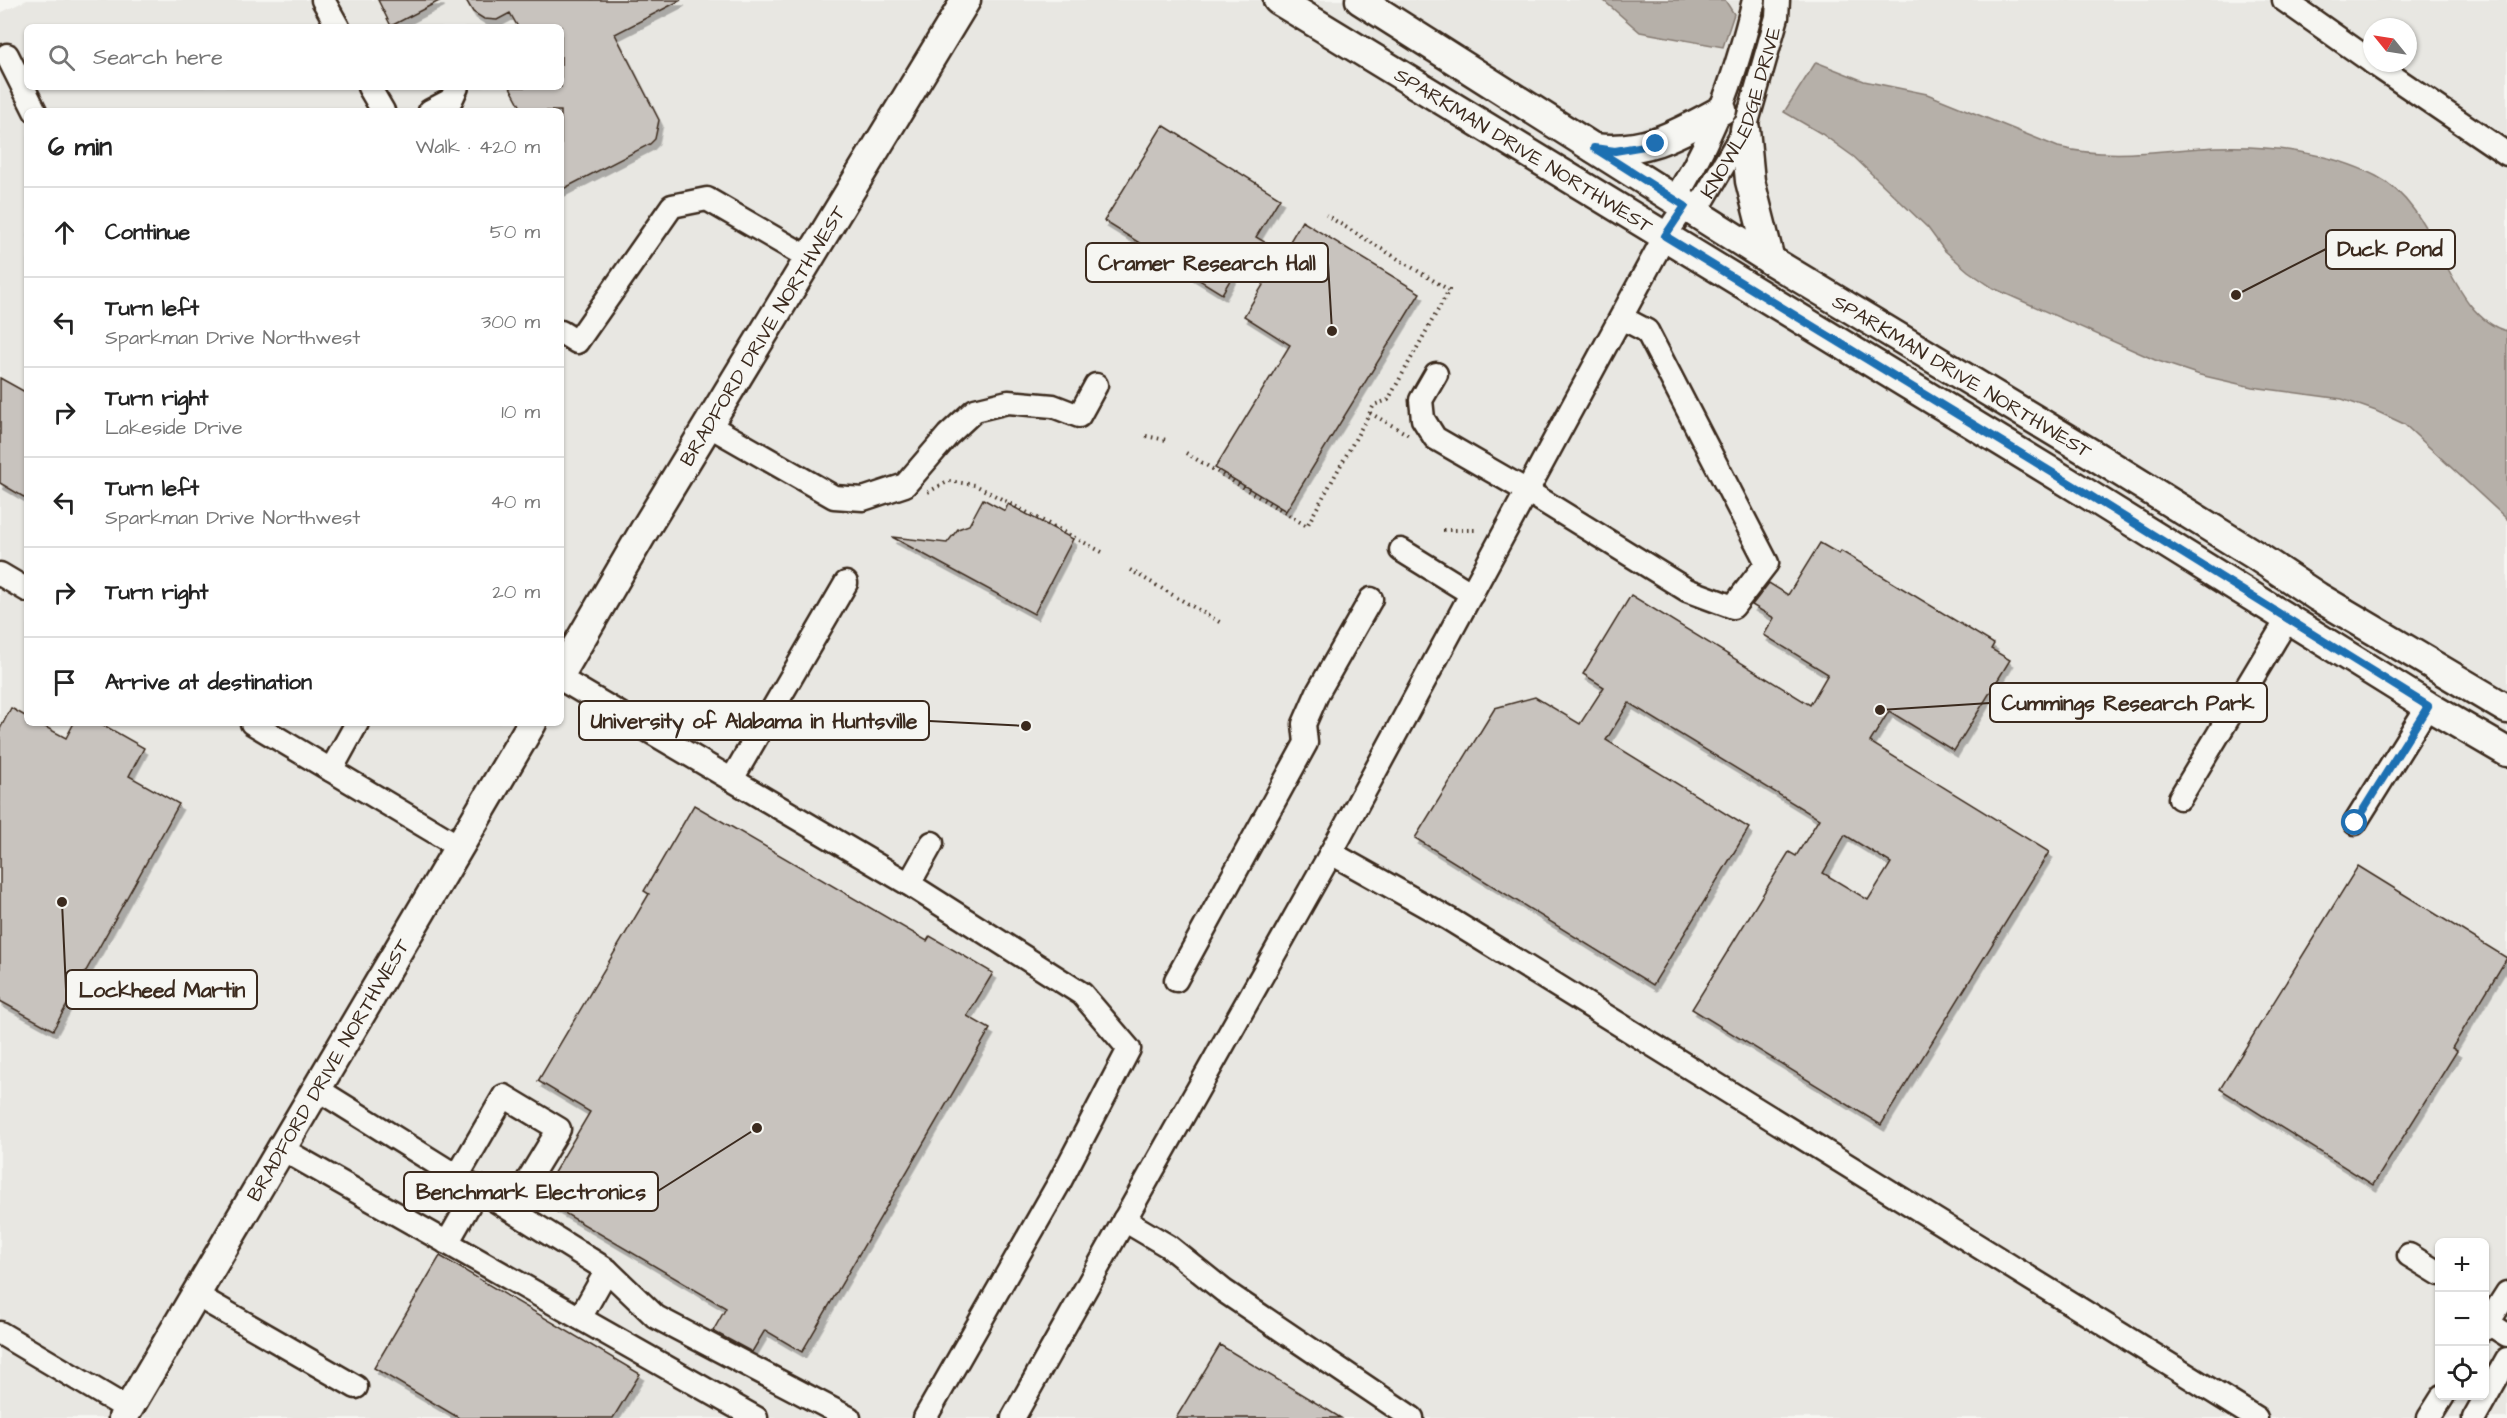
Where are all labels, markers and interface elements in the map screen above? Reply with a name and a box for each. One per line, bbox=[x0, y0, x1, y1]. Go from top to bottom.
north arrow bbox=[2363, 18, 2417, 72]
search box bbox=[24, 24, 564, 90]
street label: KNOWLEDGE DRIVE bbox=[1694, 24, 1789, 204]
icon: search bbox=[45, 41, 78, 74]
text: Search here bbox=[93, 42, 223, 73]
street label: SPARKMAN DRIVE NORTHWEST bbox=[1389, 61, 1658, 241]
text: 6 min bbox=[48, 129, 112, 165]
route end bbox=[1642, 130, 1668, 156]
text: Walk · 420 m bbox=[416, 133, 540, 161]
street label: BRADFORD DRIVE NORTHWEST bbox=[673, 200, 853, 472]
icon: ahead bbox=[48, 216, 81, 249]
text: Continue bbox=[105, 217, 190, 248]
text: 50 m bbox=[490, 218, 540, 246]
callout: Duck Pond bbox=[2326, 230, 2455, 269]
text: Duck Pond bbox=[2337, 235, 2443, 264]
callout: Cramer Research Hall bbox=[1086, 243, 1328, 282]
text: Cramer Research Hall bbox=[1098, 249, 1316, 278]
street label: SPARKMAN DRIVE NORTHWEST bbox=[1827, 288, 2097, 466]
text: Turn left bbox=[105, 293, 199, 324]
icon: left bbox=[48, 306, 81, 339]
text: 300 m bbox=[481, 308, 540, 336]
text: Sparkman Drive Northwest bbox=[105, 324, 360, 352]
text: Turn right bbox=[105, 383, 208, 414]
icon: right bbox=[48, 396, 81, 429]
text: 10 m bbox=[501, 398, 540, 426]
text: Lakeside Drive bbox=[105, 414, 243, 442]
text: Turn left bbox=[105, 473, 199, 504]
icon: left bbox=[48, 486, 81, 519]
text: 40 m bbox=[490, 488, 540, 516]
text: Sparkman Drive Northwest bbox=[105, 504, 360, 532]
icon: right bbox=[48, 576, 81, 609]
text: Turn right bbox=[105, 577, 208, 608]
text: 20 m bbox=[492, 578, 540, 606]
icon: arrive bbox=[48, 666, 81, 699]
text: Arrive at destination bbox=[105, 667, 312, 698]
callout: Cummings Research Park bbox=[1990, 683, 2267, 722]
text: Cummings Research Park bbox=[2002, 689, 2255, 720]
callout: University of Alabama in Huntsville bbox=[579, 701, 929, 740]
text: University of Alabama in Huntsville bbox=[591, 707, 918, 739]
route start bbox=[2341, 809, 2367, 835]
street label: BRADFORD DRIVE NORTHWEST bbox=[241, 933, 417, 1207]
callout: Lockheed Martin bbox=[66, 970, 257, 1009]
text: Lockheed Martin bbox=[79, 976, 246, 1005]
callout: Benchmark Electronics bbox=[404, 1172, 658, 1211]
text: Benchmark Electronics bbox=[416, 1178, 647, 1207]
map controls bbox=[2435, 1238, 2489, 1400]
button: + bbox=[2435, 1238, 2489, 1292]
button: − bbox=[2435, 1292, 2489, 1346]
button: locate bbox=[2435, 1346, 2489, 1400]

